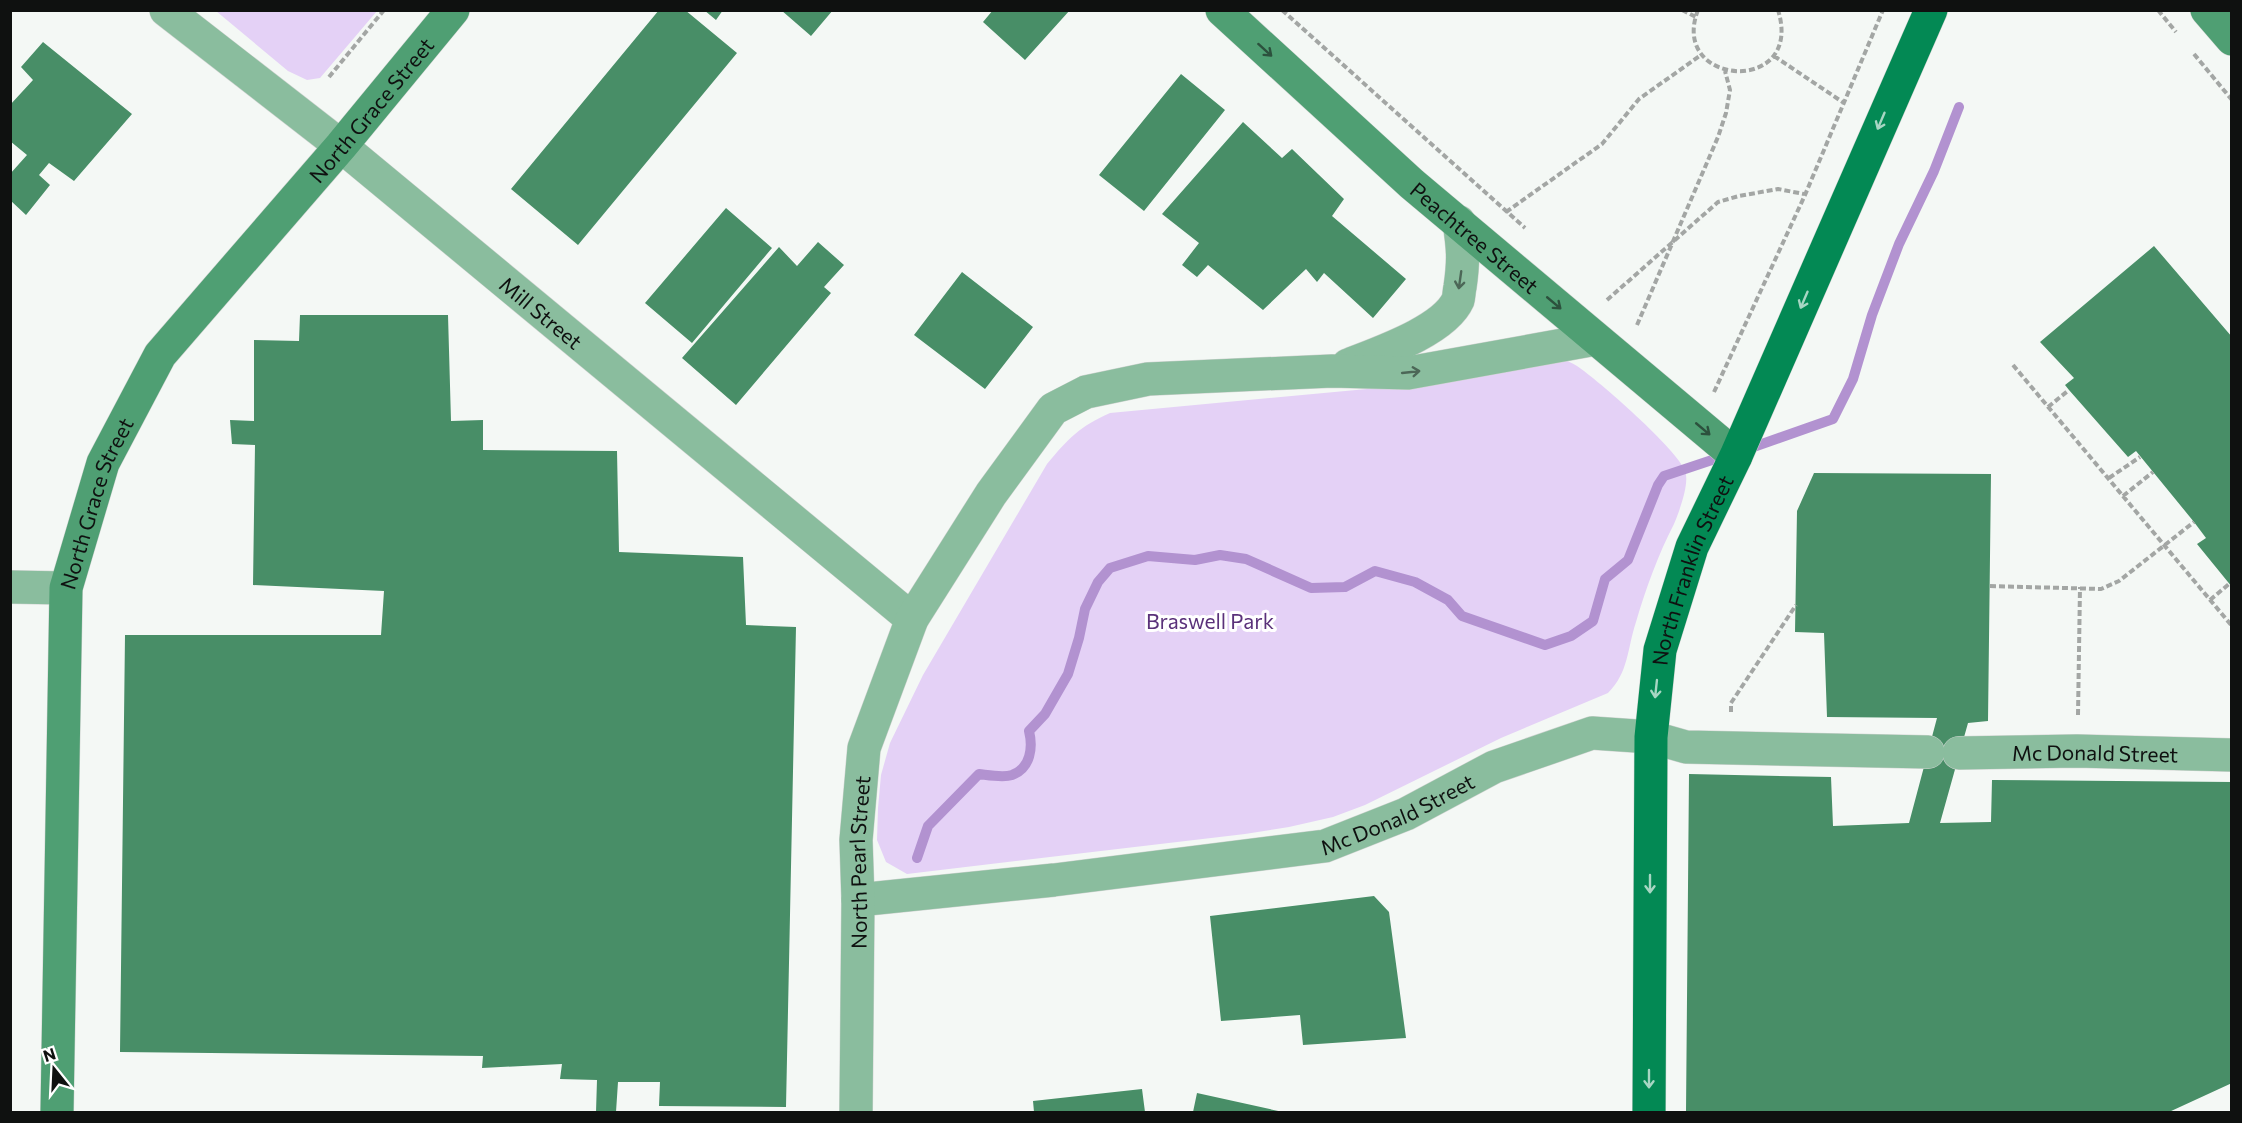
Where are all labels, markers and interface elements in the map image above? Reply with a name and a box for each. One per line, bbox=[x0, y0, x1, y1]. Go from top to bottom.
street label: North Grace Street bbox=[303, 32, 438, 187]
one-way arrow bbox=[1258, 43, 1273, 57]
one-way arrow bbox=[1875, 111, 1887, 129]
street label: Peachtree Street bbox=[1406, 176, 1544, 298]
one-way arrow bbox=[1455, 270, 1466, 290]
street label: Mill Street bbox=[495, 271, 588, 354]
one-way arrow bbox=[1798, 290, 1809, 308]
one-way arrow bbox=[1546, 297, 1562, 310]
one-way arrow bbox=[1401, 366, 1420, 377]
street label: North Grace Street bbox=[54, 413, 137, 592]
one-way arrow bbox=[1695, 422, 1710, 436]
street label: North Franklin Street bbox=[1646, 471, 1738, 667]
park label: Braswell Park bbox=[1146, 608, 1274, 633]
one-way arrow bbox=[1650, 679, 1661, 698]
street label: Mc Donald Street bbox=[2012, 738, 2179, 766]
street label: Mc Donald Street bbox=[1316, 768, 1478, 859]
street label: North Pearl Street bbox=[843, 774, 874, 949]
one-way arrow bbox=[1644, 873, 1656, 893]
north arrow bbox=[24, 1039, 84, 1099]
text: N bbox=[41, 1043, 58, 1065]
one-way arrow bbox=[1644, 1068, 1655, 1088]

